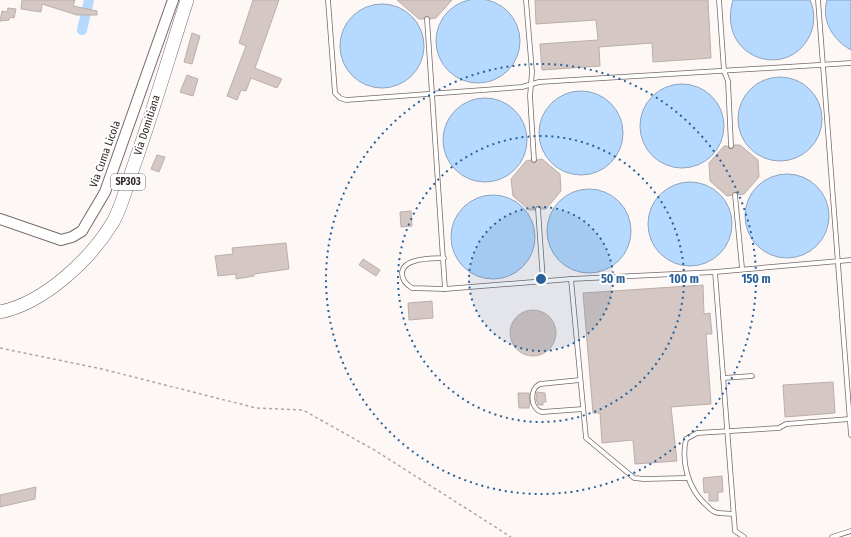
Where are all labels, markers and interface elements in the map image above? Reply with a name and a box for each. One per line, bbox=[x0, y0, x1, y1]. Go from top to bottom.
street label: Via Domitiana bbox=[131, 93, 163, 157]
street label: Via Cuma Licola bbox=[87, 119, 123, 189]
road number: SP303 bbox=[111, 174, 145, 190]
centre of rings bbox=[534, 272, 548, 286]
text: 50 m bbox=[601, 272, 625, 286]
text: 100 m bbox=[669, 272, 699, 286]
text: 150 m bbox=[741, 272, 771, 286]

